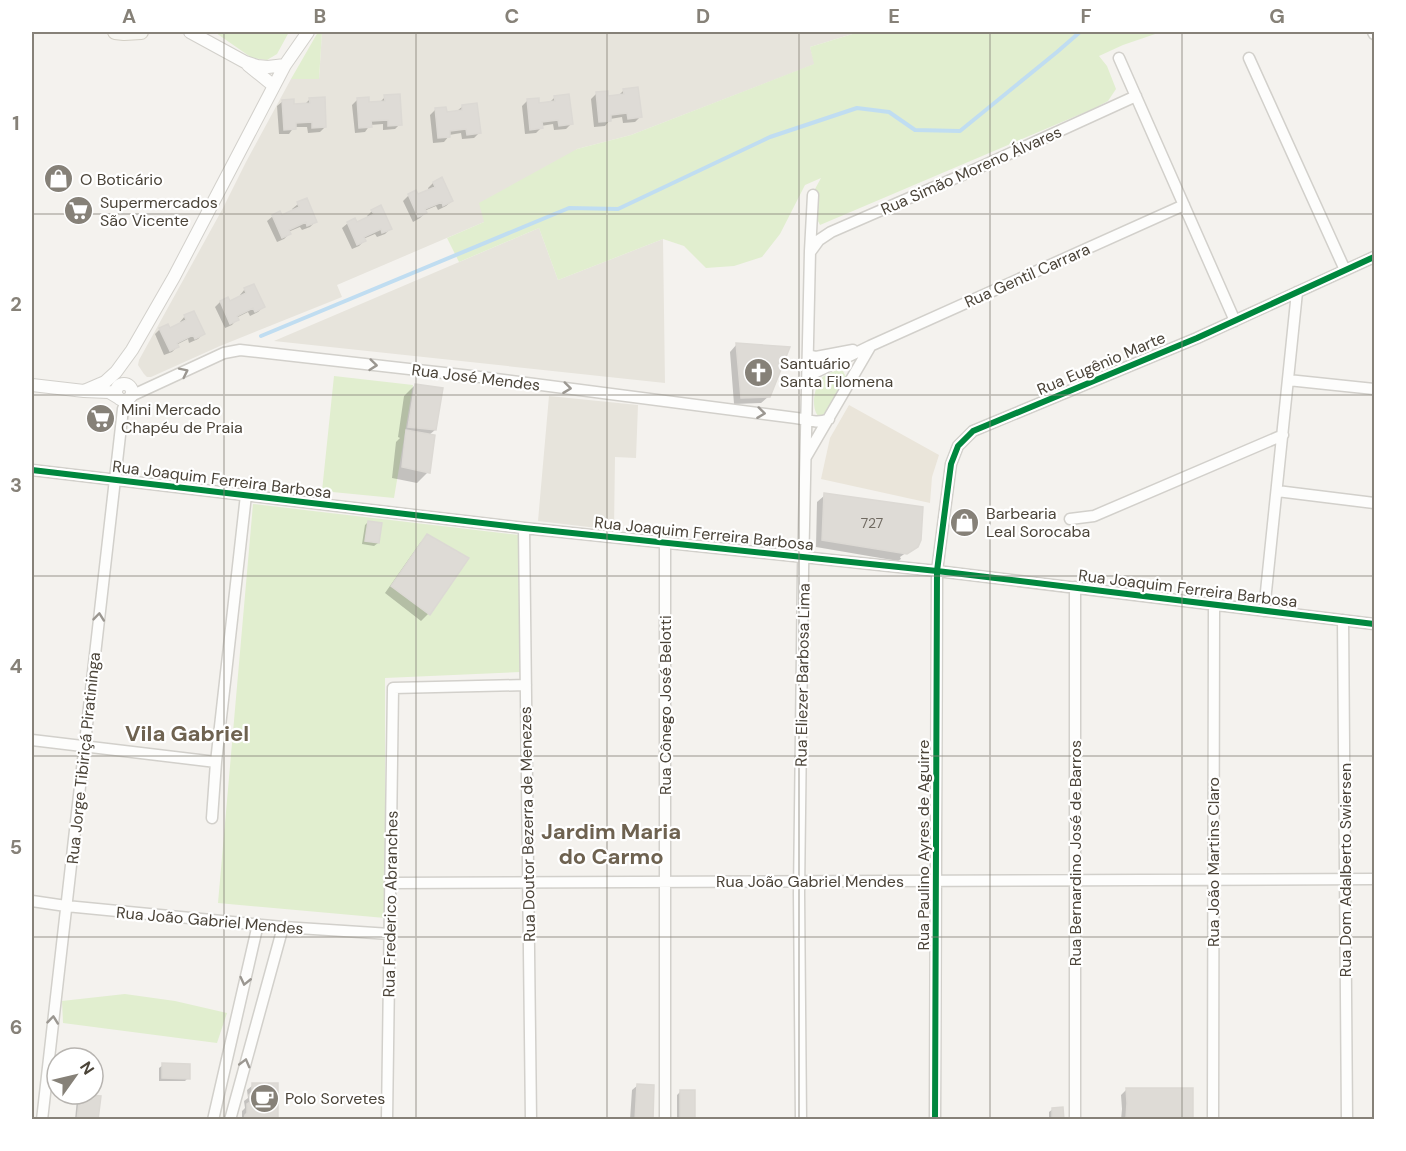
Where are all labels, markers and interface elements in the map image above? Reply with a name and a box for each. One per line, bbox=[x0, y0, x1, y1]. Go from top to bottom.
text: A bbox=[122, 3, 136, 29]
text: B bbox=[314, 3, 326, 29]
text: C bbox=[505, 3, 519, 29]
text: D bbox=[696, 3, 710, 29]
text: E bbox=[888, 3, 900, 29]
text: F bbox=[1080, 3, 1092, 29]
text: G bbox=[1269, 3, 1285, 29]
text: 1 bbox=[12, 110, 20, 136]
street label: Rua Simão Moreno Álvares bbox=[878, 121, 1065, 220]
shop icon: O Boticário bbox=[43, 163, 75, 195]
place label: O Boticário bbox=[80, 169, 163, 190]
place label: Supermercados São Vicente bbox=[100, 192, 218, 231]
supermarket icon: Supermercados São Vicente bbox=[63, 195, 95, 227]
street label: Rua Gentil Carrara bbox=[961, 238, 1093, 313]
text: 2 bbox=[10, 291, 22, 317]
street label: Rua Eugênio Marte bbox=[1034, 327, 1169, 400]
place label: Santuário Santa Filomena bbox=[780, 353, 893, 392]
church icon: Santuário Santa Filomena bbox=[743, 356, 775, 388]
one-way arrow bbox=[369, 358, 378, 371]
street label: Rua José Mendes bbox=[410, 359, 541, 396]
one-way arrow bbox=[177, 368, 188, 380]
one-way arrow bbox=[563, 382, 572, 394]
place label: Mini Mercado Chapéu de Praia bbox=[121, 399, 243, 438]
supermarket icon: Mini Mercado Chapéu de Praia bbox=[84, 402, 116, 434]
one-way arrow bbox=[756, 406, 765, 419]
street label: Rua Joaquim Ferreira Barbosa bbox=[111, 456, 333, 503]
text: 3 bbox=[10, 472, 22, 498]
place label: Barbearia Leal Sorocaba bbox=[986, 503, 1090, 542]
shop icon: Barbearia Leal Sorocaba bbox=[949, 506, 981, 538]
street label: Rua Joaquim Ferreira Barbosa bbox=[593, 512, 815, 555]
house number: 727 bbox=[861, 514, 883, 532]
street label: Rua Joaquim Ferreira Barbosa bbox=[1077, 565, 1299, 612]
street label: Rua Eliezer Barbosa Lima bbox=[790, 583, 815, 767]
one-way arrow bbox=[92, 613, 105, 622]
street label: Rua Cônego José Belotti bbox=[655, 615, 676, 795]
street label: Rua Jorge Tibiriçá Piratininga bbox=[62, 651, 105, 865]
text: 4 bbox=[10, 653, 23, 679]
street label: Rua Doutor Bezerra de Menezes bbox=[515, 706, 540, 942]
district label: Vila Gabriel bbox=[125, 719, 249, 748]
street label: Rua Paulino Ayres de Aguirre bbox=[913, 740, 934, 950]
street label: Rua Bernardino José de Barros bbox=[1065, 740, 1086, 966]
street label: Rua Dom Adalberto Swiersen bbox=[1335, 763, 1356, 977]
street label: Rua João Martins Claro bbox=[1203, 777, 1224, 947]
street label: Rua Frederico Abranches bbox=[378, 811, 403, 997]
district label: Jardim Maria do Carmo bbox=[541, 817, 681, 871]
text: 5 bbox=[10, 834, 22, 860]
street label: Rua João Gabriel Mendes bbox=[716, 871, 904, 892]
street label: Rua João Gabriel Mendes bbox=[115, 902, 305, 939]
one-way arrow bbox=[239, 976, 252, 986]
text: 6 bbox=[10, 1014, 22, 1040]
one-way arrow bbox=[47, 1015, 59, 1024]
north arrow bbox=[45, 1046, 105, 1106]
text: N bbox=[75, 1057, 99, 1079]
one-way arrow bbox=[238, 1058, 251, 1068]
cafe icon: Polo Sorvetes bbox=[248, 1082, 280, 1114]
place label: Polo Sorvetes bbox=[285, 1088, 385, 1109]

